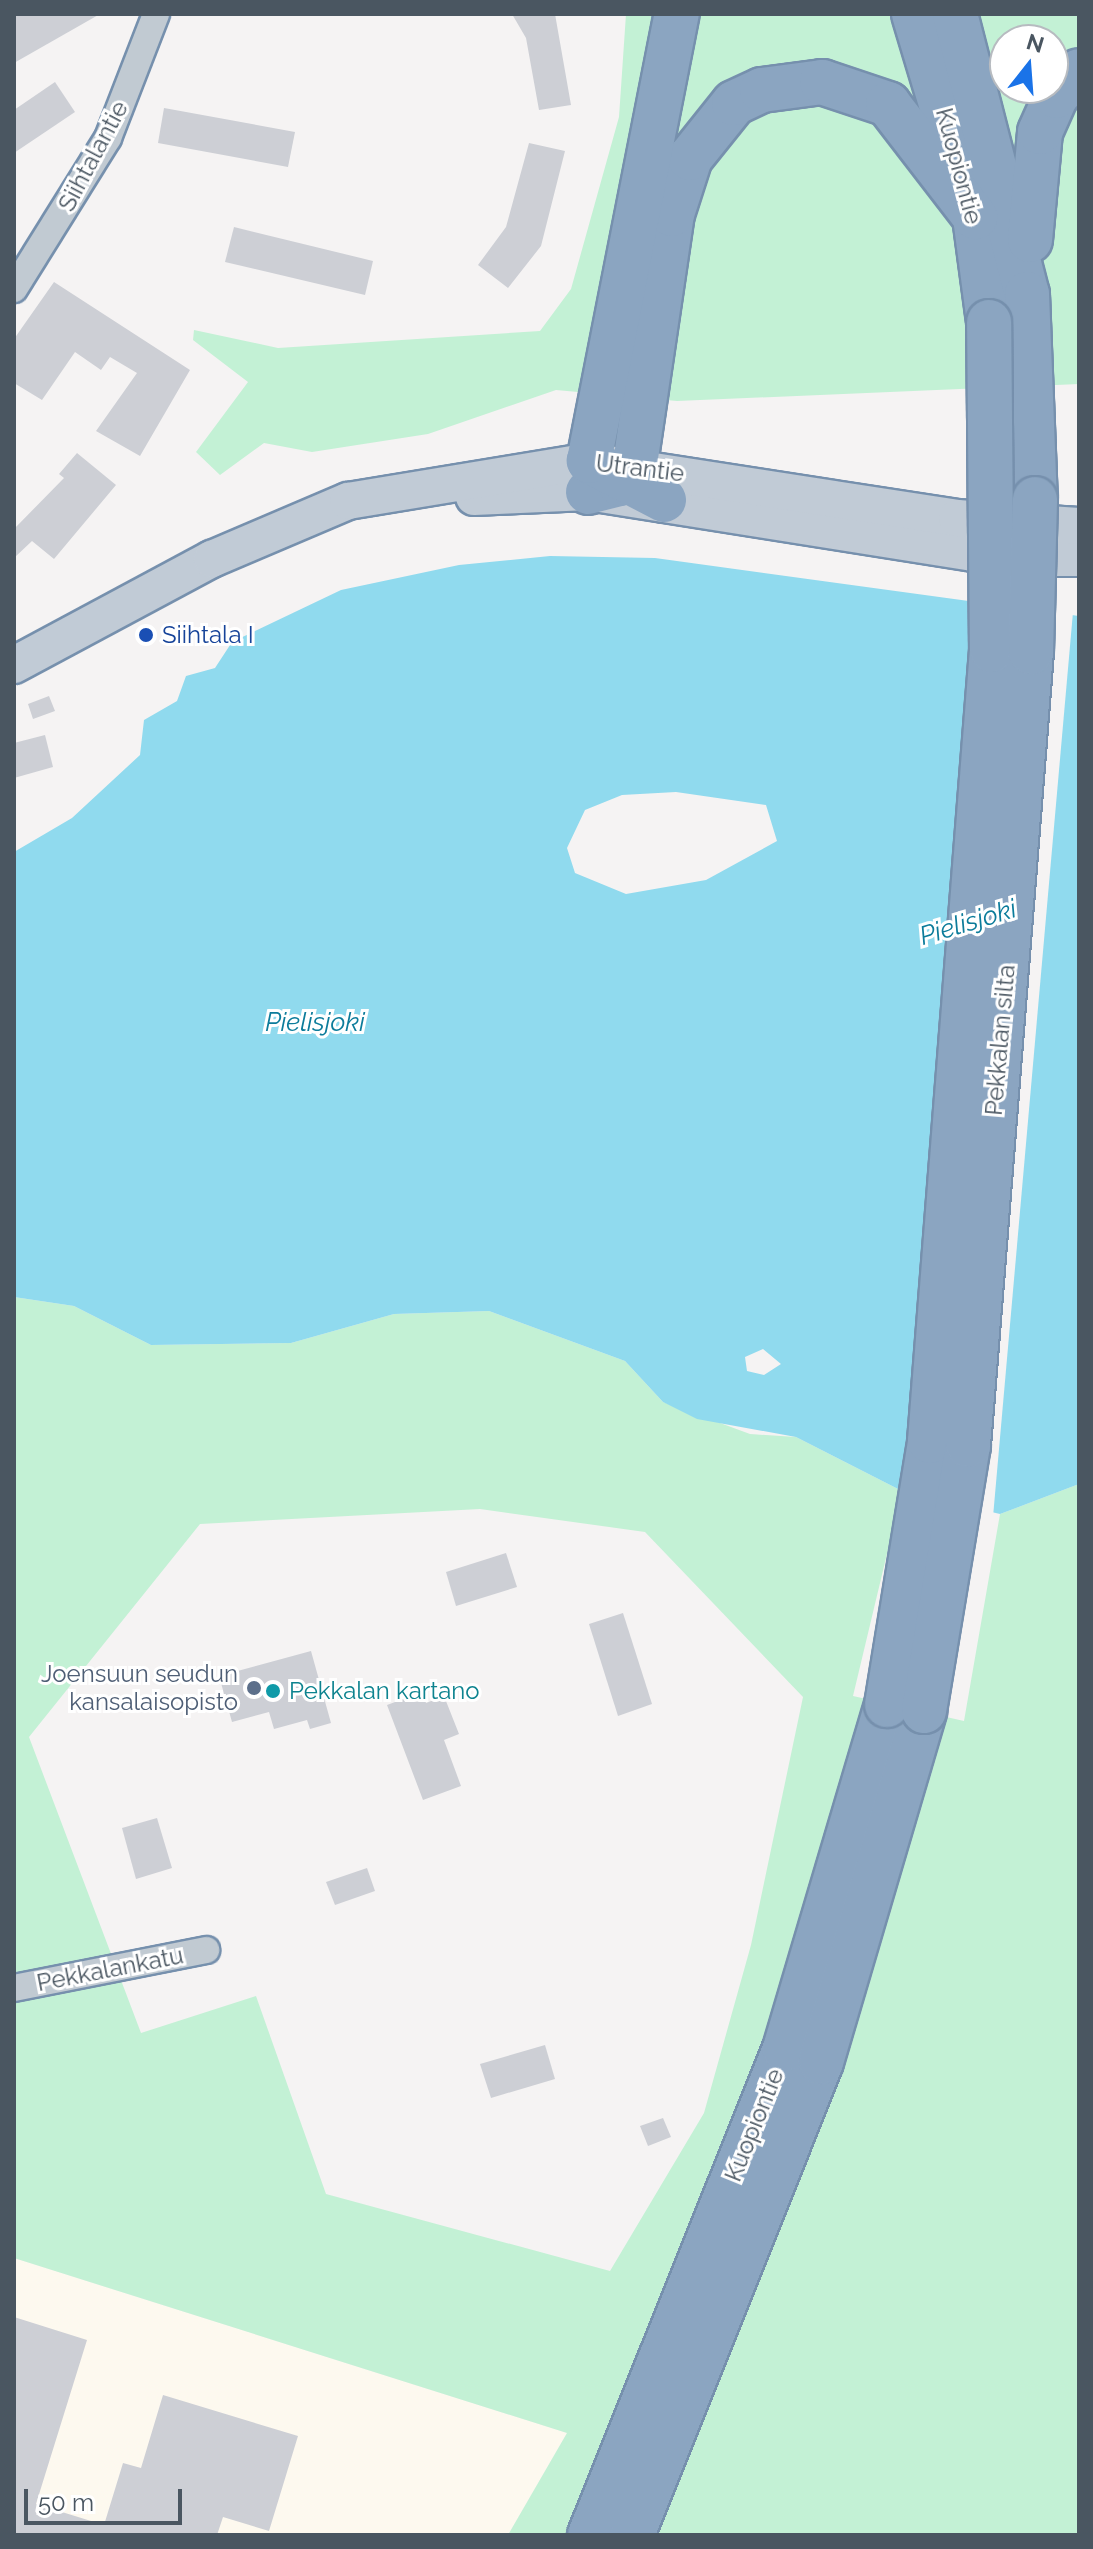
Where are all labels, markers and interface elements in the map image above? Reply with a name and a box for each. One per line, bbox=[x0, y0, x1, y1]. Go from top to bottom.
north arrow bbox=[989, 24, 1069, 104]
text: N bbox=[1024, 28, 1047, 58]
street label: Siihtalantie bbox=[52, 96, 134, 216]
street label: Kuopiontie bbox=[930, 105, 988, 227]
street label: Utrantie bbox=[594, 448, 686, 488]
place label: Siihtala I bbox=[162, 621, 254, 649]
marker: Siihtala I bbox=[137, 626, 155, 644]
water label: Pielisjoki bbox=[916, 894, 1020, 952]
street label: Pekkalan silta bbox=[979, 963, 1021, 1117]
water label: Pielisjoki bbox=[265, 1007, 365, 1039]
place label: Joensuun seudun kansalaisopisto bbox=[41, 1660, 238, 1716]
place label: Pekkalan kartano bbox=[289, 1677, 480, 1705]
marker: Joensuun seudun kansalaisopisto bbox=[245, 1679, 263, 1697]
marker: Pekkalan kartano bbox=[264, 1682, 282, 1700]
street label: Pekkalankatu bbox=[34, 1941, 186, 1997]
street label: Kuopiontie bbox=[718, 2064, 790, 2186]
scale bar bbox=[28, 2473, 186, 2523]
text: 50 m bbox=[38, 2488, 94, 2517]

